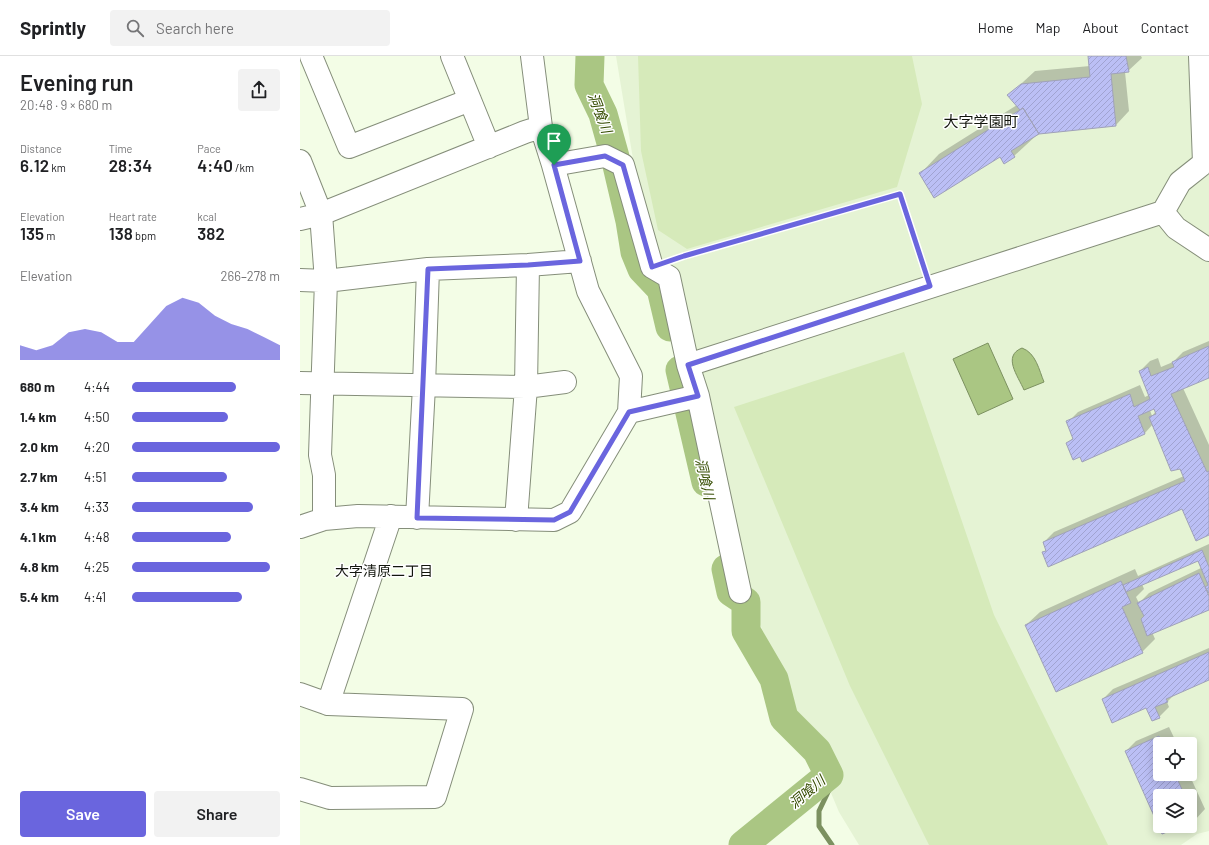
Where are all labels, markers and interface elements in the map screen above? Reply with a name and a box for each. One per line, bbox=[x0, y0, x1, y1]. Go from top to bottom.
search box bbox=[110, 10, 390, 46]
text: Sprintly bbox=[20, 16, 86, 39]
icon: search bbox=[124, 17, 146, 39]
text: Search here bbox=[156, 19, 234, 37]
text: Home bbox=[978, 19, 1014, 36]
text: Map bbox=[1036, 19, 1060, 36]
text: About bbox=[1082, 19, 1119, 36]
text: Contact bbox=[1141, 19, 1189, 36]
text: Evening run bbox=[20, 69, 134, 95]
button: share bbox=[238, 69, 280, 111]
water label: 洞喰川 bbox=[585, 90, 617, 137]
text: 20:48 · 9 × 680 m bbox=[20, 97, 112, 113]
district label: 大字学園町 bbox=[943, 112, 1019, 130]
pin bbox=[537, 124, 571, 165]
icon: arrive bbox=[543, 130, 565, 152]
text: Distance bbox=[20, 142, 62, 155]
text: Time bbox=[109, 142, 132, 155]
text: Pace bbox=[197, 142, 221, 155]
text: 6.12 bbox=[20, 155, 49, 175]
text: 28:34 bbox=[109, 155, 152, 175]
text: 4:40 bbox=[197, 155, 233, 175]
text: km bbox=[49, 161, 66, 174]
text: /km bbox=[233, 161, 254, 174]
text: Elevation bbox=[20, 210, 64, 223]
text: Heart rate bbox=[109, 210, 157, 223]
text: kcal bbox=[197, 210, 217, 223]
text: 135 bbox=[20, 223, 44, 243]
text: 138 bbox=[109, 223, 133, 243]
text: 382 bbox=[197, 223, 225, 243]
text: m bbox=[44, 229, 55, 242]
text: bpm bbox=[133, 229, 156, 242]
text: Elevation bbox=[20, 268, 72, 284]
text: 266–278 m bbox=[221, 268, 280, 284]
text: 680 m bbox=[20, 379, 55, 395]
text: 4:44 bbox=[84, 379, 110, 395]
text: 1.4 km bbox=[20, 409, 56, 425]
text: 4:50 bbox=[84, 409, 110, 425]
text: 2.0 km bbox=[20, 439, 58, 455]
text: 4:20 bbox=[84, 439, 110, 455]
water label: 洞喰川 bbox=[692, 457, 719, 503]
text: 2.7 km bbox=[20, 469, 58, 485]
text: 4:51 bbox=[84, 469, 106, 485]
text: 3.4 km bbox=[20, 499, 59, 515]
text: 4:33 bbox=[84, 499, 109, 515]
text: 4.1 km bbox=[20, 529, 56, 545]
text: 4:48 bbox=[84, 529, 110, 545]
text: 4.8 km bbox=[20, 559, 59, 575]
text: 4:25 bbox=[84, 559, 109, 575]
district label: 大字清原二丁目 bbox=[335, 562, 433, 579]
text: 5.4 km bbox=[20, 589, 59, 605]
text: 4:41 bbox=[84, 589, 106, 605]
map controls bbox=[1153, 737, 1197, 833]
button: locate bbox=[1153, 737, 1197, 781]
water label: 洞喰川 bbox=[785, 770, 830, 812]
button: layers bbox=[1153, 789, 1197, 833]
button: Save bbox=[20, 791, 146, 837]
button: Share bbox=[154, 791, 280, 837]

